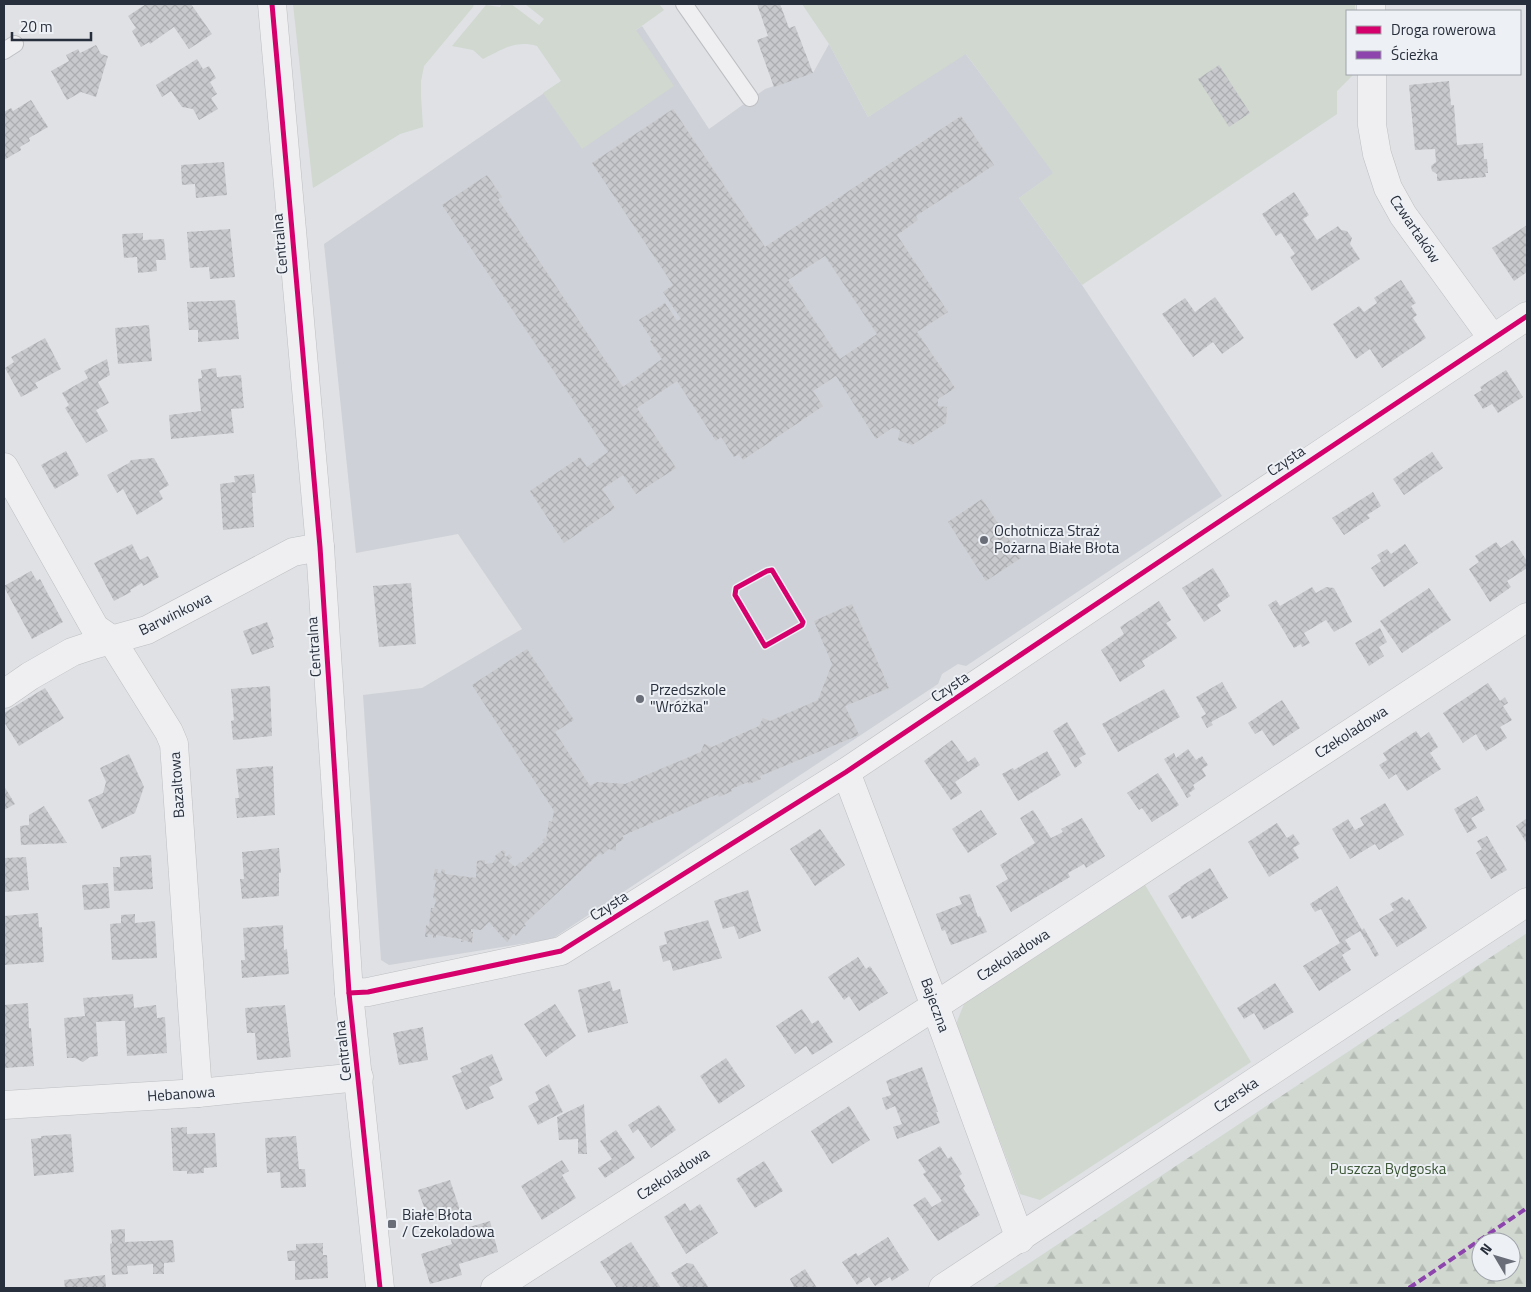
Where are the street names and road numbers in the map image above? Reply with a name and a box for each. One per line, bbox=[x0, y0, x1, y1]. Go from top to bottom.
street label: Czwartaków bbox=[1384, 190, 1447, 268]
street label: Centralna bbox=[265, 212, 294, 275]
street label: Czysta bbox=[1262, 439, 1310, 482]
street label: Barwinkowa bbox=[134, 586, 215, 641]
street label: Centralna bbox=[300, 616, 327, 678]
street label: Czysta bbox=[926, 665, 974, 708]
street label: Czekoladowa bbox=[1310, 699, 1392, 764]
street label: Bazaltowa bbox=[163, 751, 190, 819]
street label: Czysta bbox=[585, 884, 633, 926]
street label: Czekoladowa bbox=[972, 922, 1054, 987]
street label: Bajeczna bbox=[915, 974, 956, 1036]
street label: Centralna bbox=[328, 1019, 357, 1082]
street label: Czerska bbox=[1209, 1071, 1263, 1118]
street label: Hebanowa bbox=[146, 1080, 216, 1107]
street label: Czekoladowa bbox=[632, 1141, 714, 1206]

